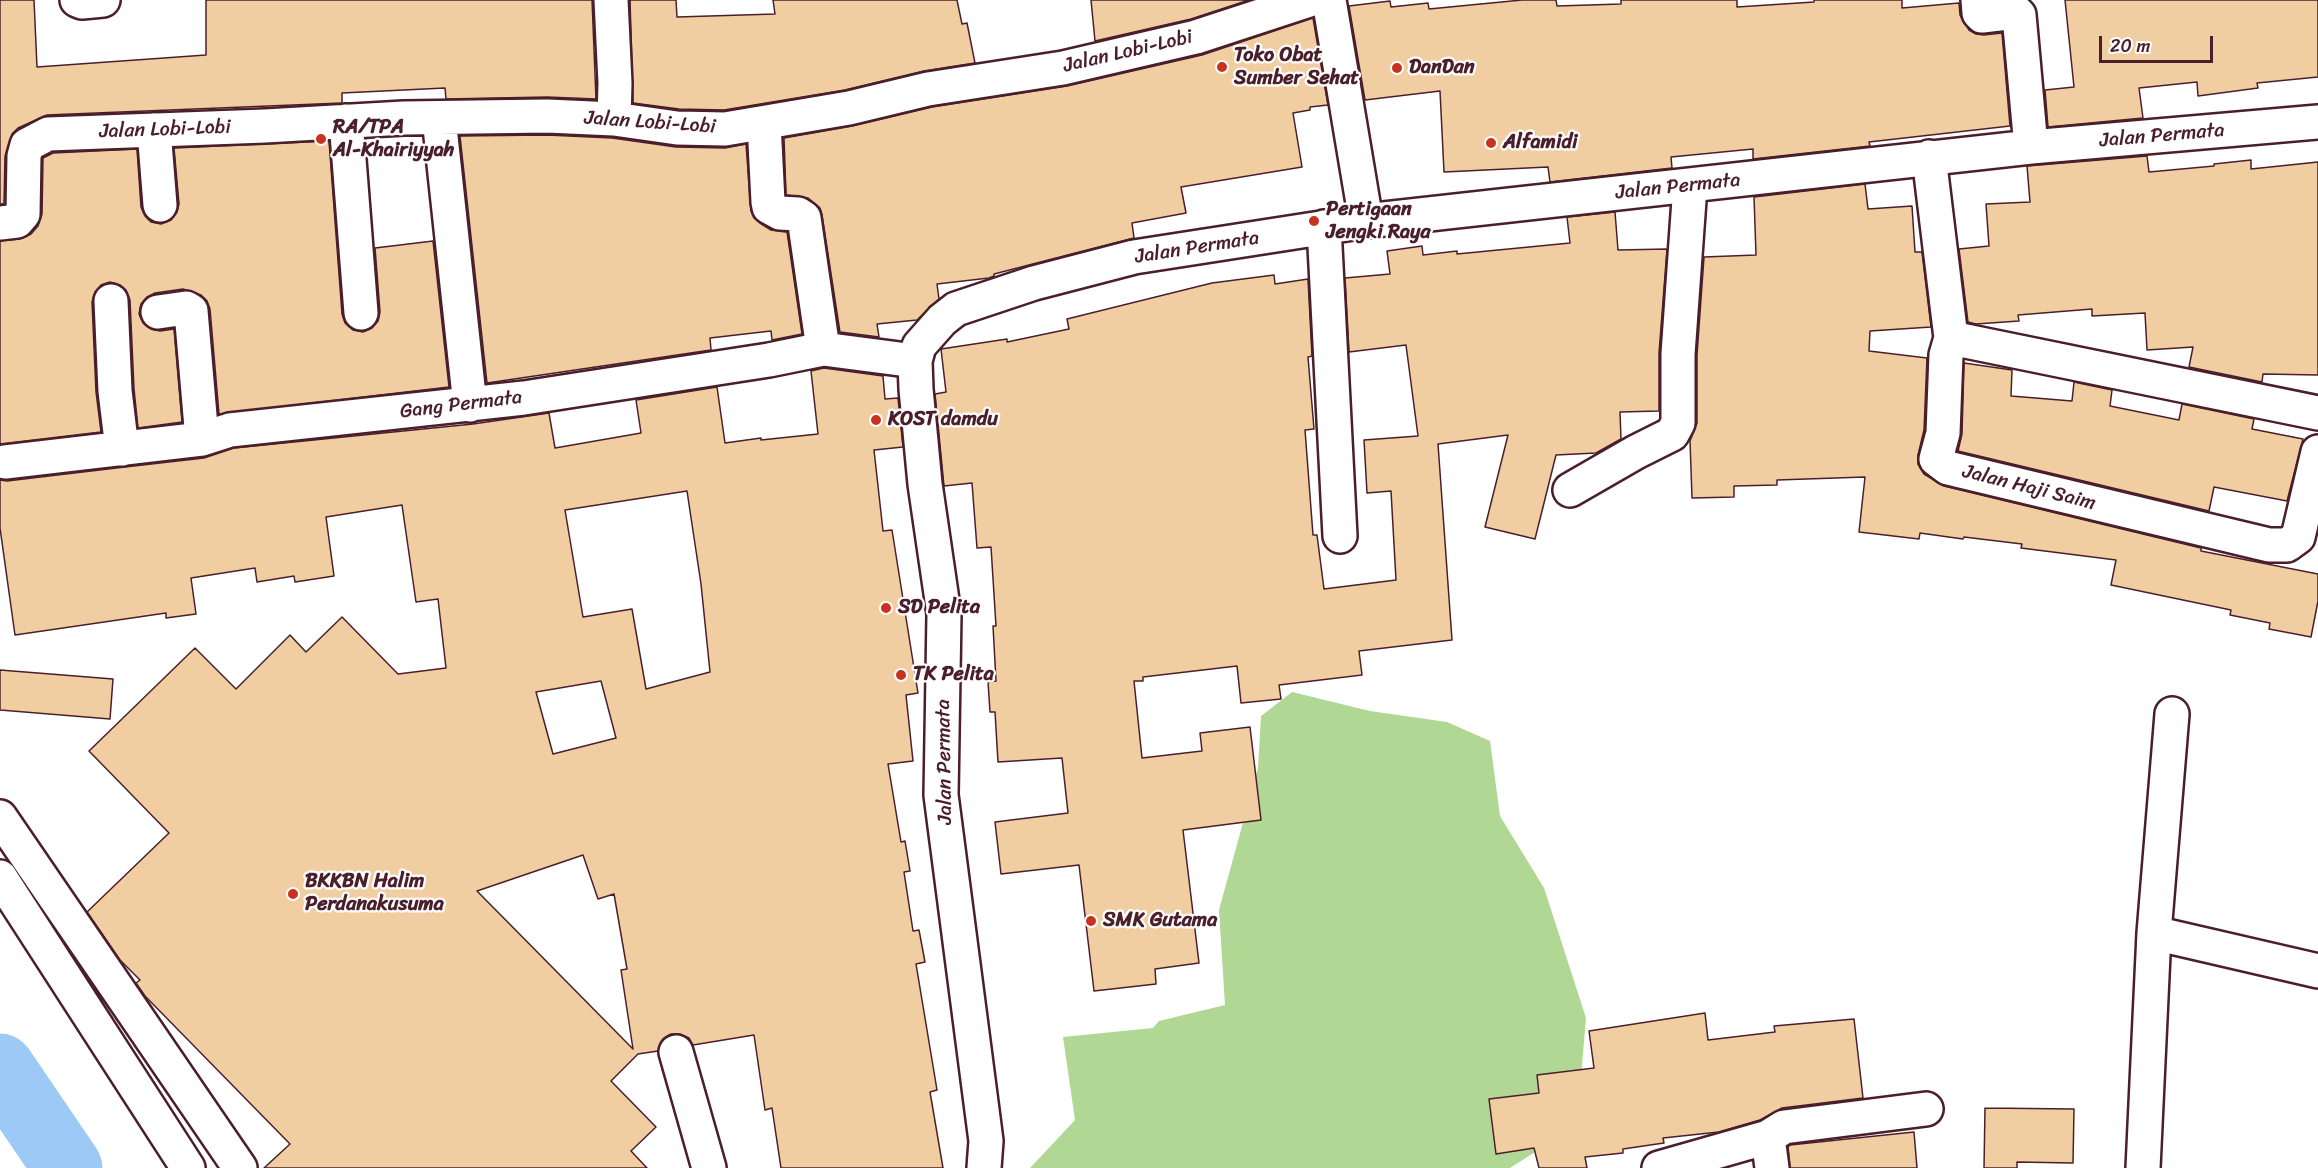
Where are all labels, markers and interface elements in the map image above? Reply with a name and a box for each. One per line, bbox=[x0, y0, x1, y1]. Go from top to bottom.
scale bar bbox=[2102, 24, 2216, 62]
street label: Jalan Lobi-Lobi bbox=[1061, 25, 1195, 79]
text: 20 m bbox=[2110, 30, 2150, 62]
place label: Toko Obat Sumber Sehat bbox=[1234, 44, 1359, 91]
place label: DanDan bbox=[1409, 56, 1475, 80]
marker: Toko Obat Sumber Sehat bbox=[1215, 60, 1229, 74]
marker: DanDan bbox=[1390, 61, 1404, 75]
street label: Jalan Lobi-Lobi bbox=[583, 106, 717, 140]
street label: Jalan Lobi-Lobi bbox=[99, 116, 231, 144]
place label: RA/TPA Al-Khairiyyah bbox=[333, 116, 454, 163]
street label: Jalan Permata bbox=[2099, 119, 2225, 153]
place label: Alfamidi bbox=[1503, 131, 1577, 155]
marker: RA/TPA Al-Khairiyyah bbox=[314, 132, 328, 146]
marker: Alfamidi bbox=[1484, 136, 1498, 150]
street label: Jalan Permata bbox=[1614, 169, 1742, 205]
place label: Pertigaan Jengki Raya bbox=[1326, 198, 1430, 245]
marker: Pertigaan Jengki Raya bbox=[1307, 214, 1321, 228]
street label: Jalan Permata bbox=[1133, 226, 1261, 270]
street label: Gang Permata bbox=[399, 386, 523, 424]
place label: KOST damdu bbox=[888, 408, 998, 432]
marker: KOST damdu bbox=[869, 413, 883, 427]
street label: Jalan Haji Saim bbox=[1960, 460, 2098, 516]
place label: SD Pelita bbox=[898, 596, 980, 620]
marker: SD Pelita bbox=[879, 601, 893, 615]
place label: TK Pelita bbox=[913, 663, 994, 687]
marker: TK Pelita bbox=[894, 668, 908, 682]
street label: Jalan Permata bbox=[932, 699, 958, 825]
place label: BKKBN Halim Perdanakusuma bbox=[305, 870, 444, 917]
marker: BKKBN Halim Perdanakusuma bbox=[286, 887, 300, 901]
place label: SMK Gutama bbox=[1103, 909, 1217, 933]
marker: SMK Gutama bbox=[1084, 914, 1098, 928]

